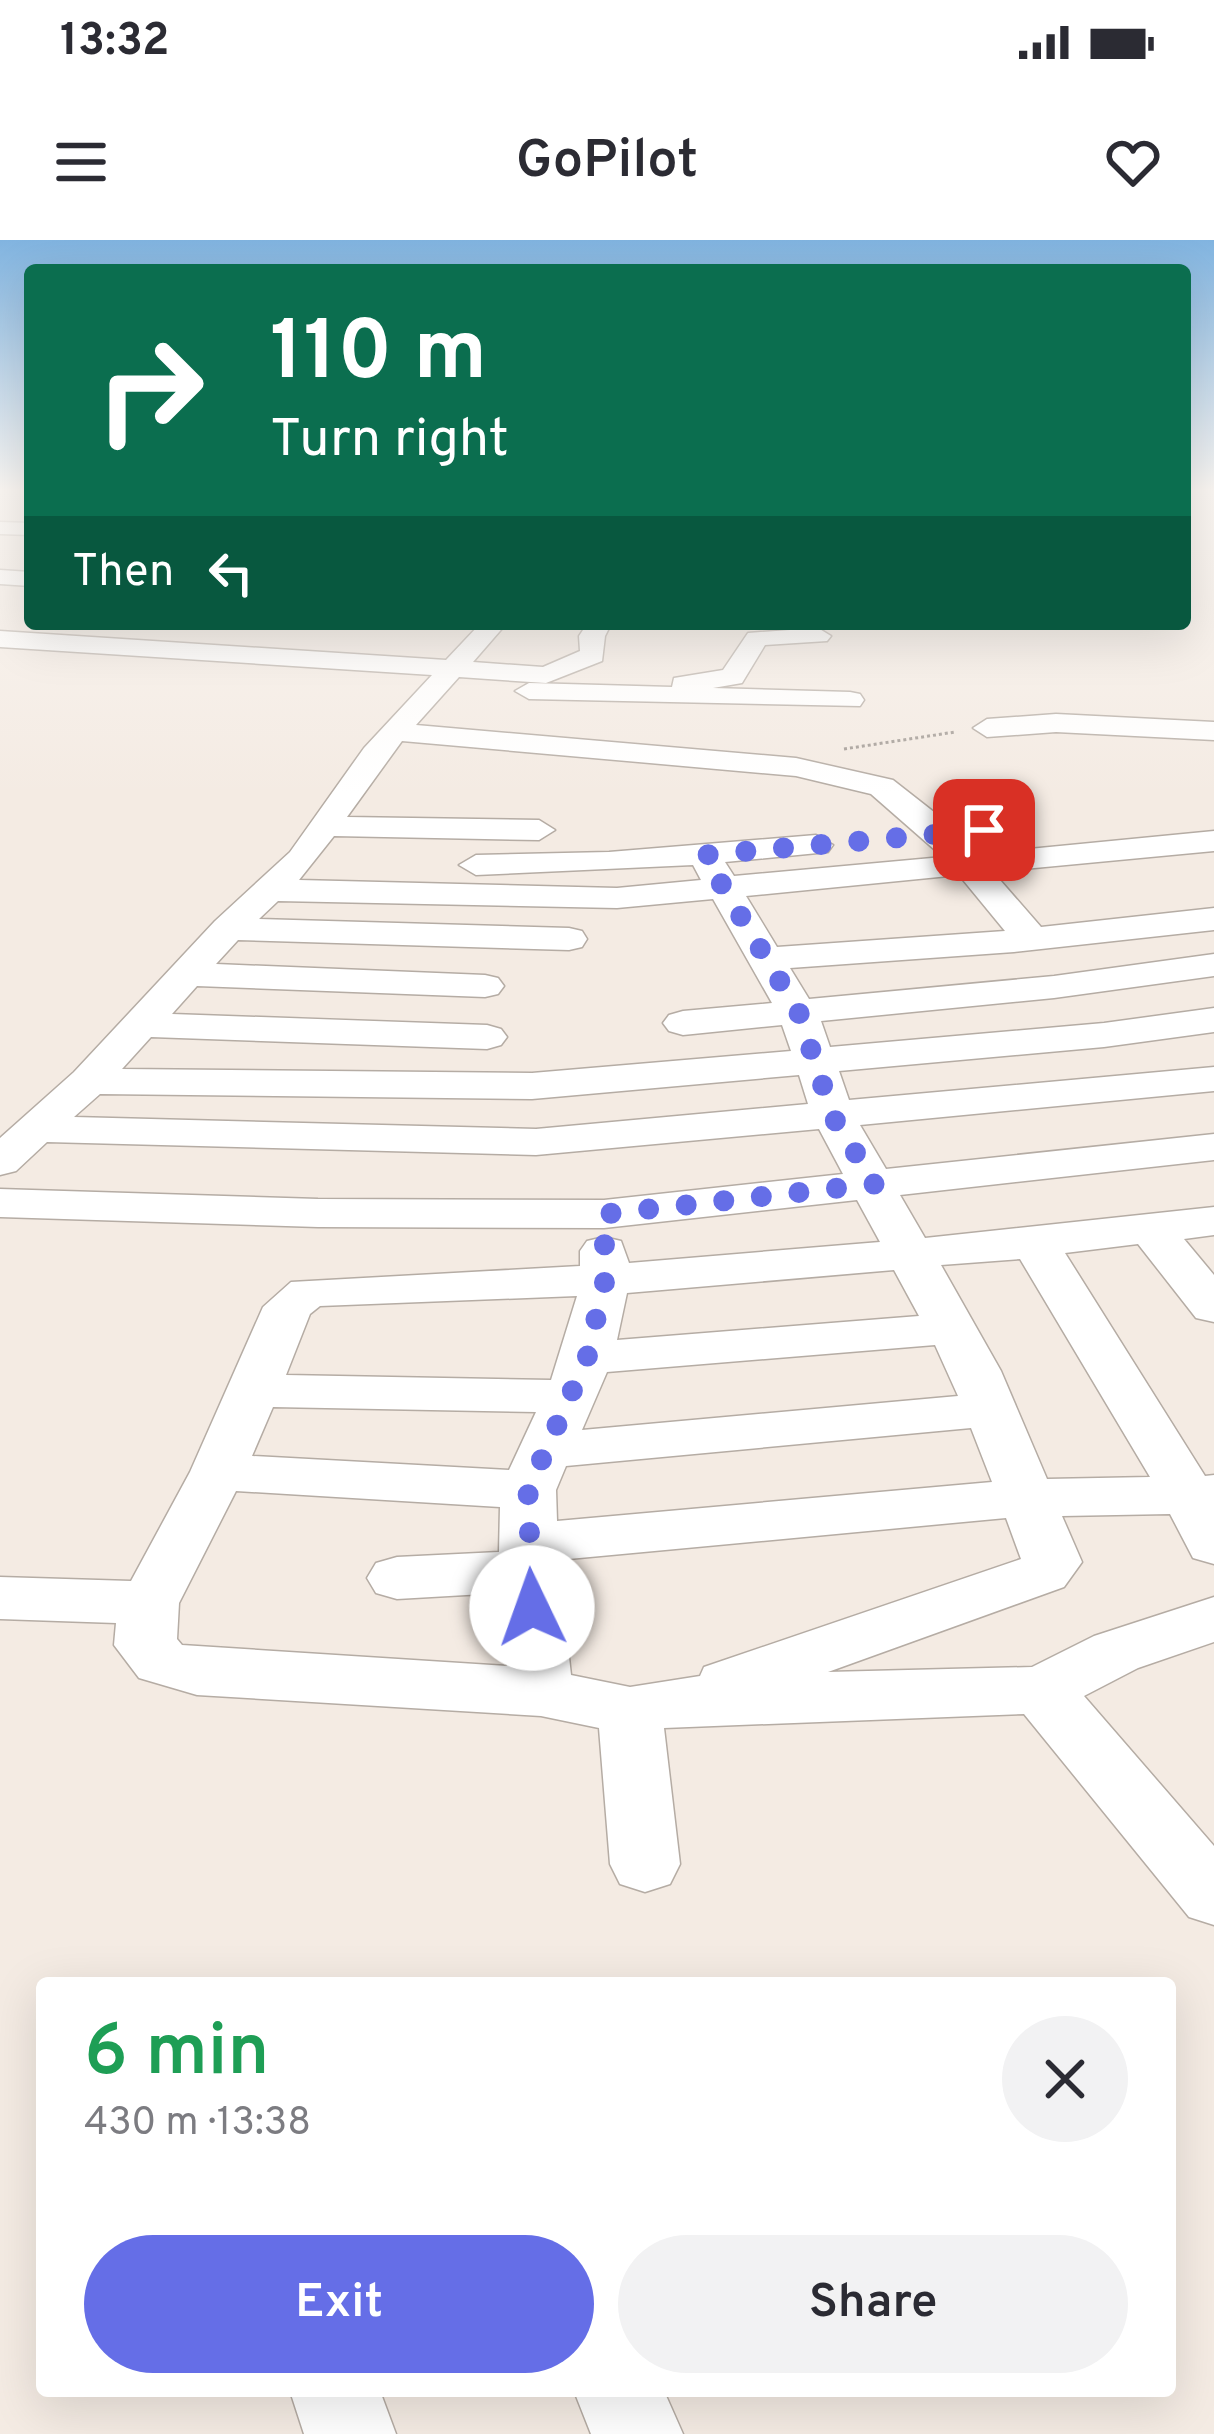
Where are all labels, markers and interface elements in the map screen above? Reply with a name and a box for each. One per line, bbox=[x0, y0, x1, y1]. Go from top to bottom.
text: 13:32 bbox=[60, 14, 170, 71]
text: GoPilot bbox=[516, 128, 698, 197]
icon: menu bbox=[48, 129, 114, 195]
icon: heart bbox=[1100, 129, 1166, 195]
text: 110 m bbox=[270, 303, 487, 409]
icon: right bbox=[72, 312, 228, 468]
text: Turn right bbox=[270, 407, 509, 476]
icon: left bbox=[198, 540, 264, 606]
text: Then bbox=[72, 545, 174, 602]
pin bbox=[933, 779, 1035, 881]
icon: arrive bbox=[951, 797, 1017, 863]
position arrow bbox=[469, 1545, 595, 1671]
text: 6 min bbox=[84, 2009, 269, 2101]
button: close bbox=[1002, 2016, 1128, 2142]
text: 430 m · 13:38 bbox=[84, 2100, 311, 2149]
button: Exit bbox=[84, 2235, 594, 2373]
button: Share bbox=[618, 2235, 1128, 2373]

